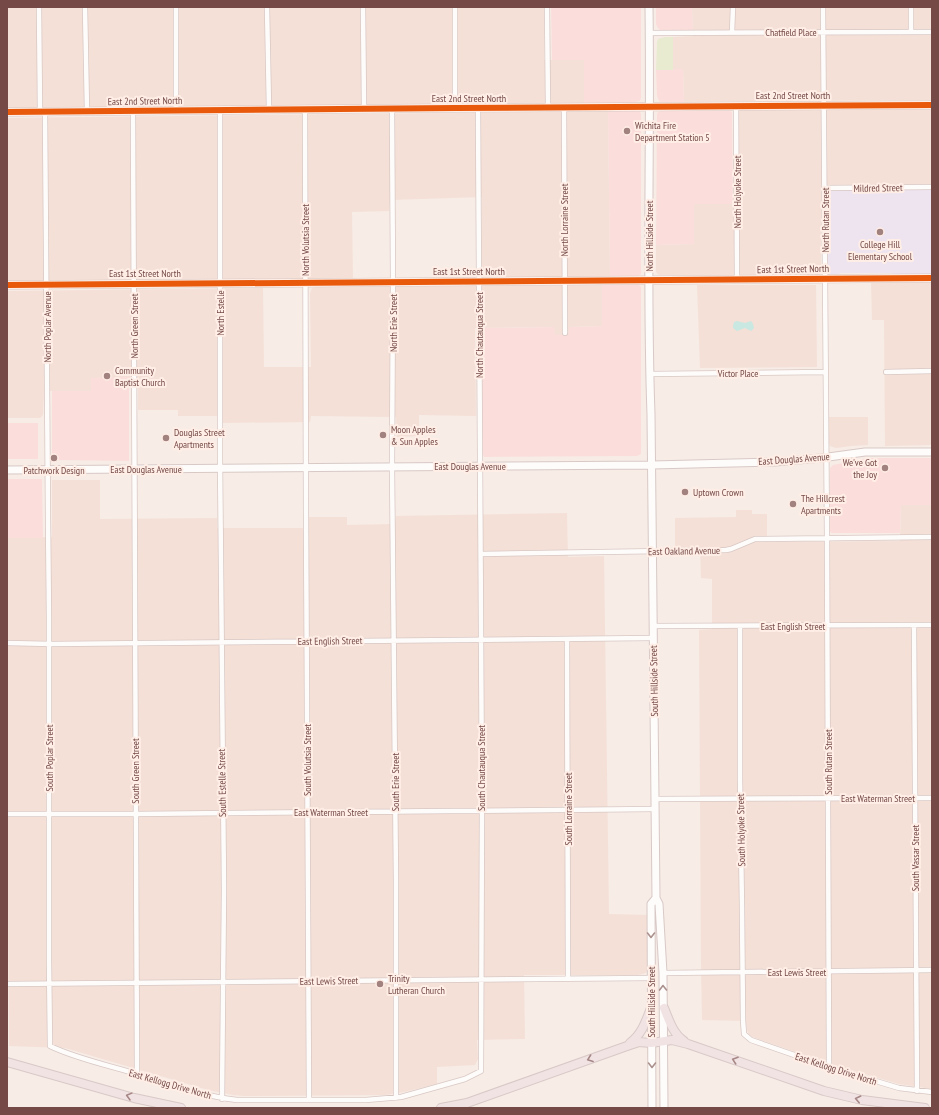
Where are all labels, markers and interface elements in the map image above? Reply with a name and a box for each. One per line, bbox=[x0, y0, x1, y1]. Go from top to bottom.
street label: Chatfield Place bbox=[765, 26, 817, 39]
street label: East 2nd Street North bbox=[756, 89, 830, 102]
street label: East 2nd Street North bbox=[432, 92, 506, 105]
street label: East 2nd Street North bbox=[108, 94, 182, 108]
place label: Wichita Fire Department Station 5 bbox=[635, 119, 710, 144]
marker: Wichita Fire Department Station 5 bbox=[622, 126, 632, 136]
street label: North Holyoke Street bbox=[731, 155, 744, 228]
street label: Mildred Street bbox=[853, 181, 903, 195]
street label: North Lorraine Street bbox=[558, 183, 571, 256]
street label: North Rutan Street bbox=[819, 187, 832, 253]
street label: North Hillside Street bbox=[643, 200, 656, 271]
street label: North Volutsia Street bbox=[299, 204, 312, 276]
marker: College Hill Elementary School bbox=[875, 227, 885, 237]
place label: College Hill Elementary School bbox=[848, 238, 913, 263]
street label: East 1st Street North bbox=[757, 262, 829, 276]
street label: East 1st Street North bbox=[433, 265, 505, 278]
street label: East 1st Street North bbox=[109, 267, 181, 280]
street label: North Estelle bbox=[214, 290, 227, 336]
street label: North Poplar Avenue bbox=[41, 291, 54, 363]
street label: North Chautauqua Street bbox=[473, 292, 486, 378]
street label: North Green Street bbox=[128, 293, 141, 359]
street label: North Erie Street bbox=[387, 294, 400, 352]
place label: Community Baptist Church bbox=[115, 364, 165, 389]
street label: Victor Place bbox=[717, 367, 758, 380]
marker: Community Baptist Church bbox=[102, 371, 112, 381]
place label: Moon Apples & Sun Apples bbox=[391, 423, 438, 448]
place label: Douglas Street Apartments bbox=[174, 426, 225, 451]
marker: Moon Apples & Sun Apples bbox=[378, 430, 388, 440]
marker: Douglas Street Apartments bbox=[161, 433, 171, 443]
street label: East Douglas Avenue bbox=[758, 450, 830, 468]
marker: Patchwork Design bbox=[49, 453, 59, 463]
place label: We've Got the Joy bbox=[843, 456, 877, 481]
street label: East Douglas Avenue bbox=[434, 460, 506, 473]
street label: East Douglas Avenue bbox=[110, 463, 182, 476]
marker: We've Got the Joy bbox=[880, 463, 890, 473]
place label: Patchwork Design bbox=[23, 464, 85, 477]
place label: Uptown Crown bbox=[693, 486, 744, 499]
marker: Uptown Crown bbox=[680, 487, 690, 497]
place label: The Hillcrest Apartments bbox=[801, 492, 845, 517]
marker: The Hillcrest Apartments bbox=[788, 499, 798, 509]
street label: East Oakland Avenue bbox=[648, 544, 720, 558]
street label: East English Street bbox=[761, 620, 826, 633]
street label: East English Street bbox=[298, 634, 363, 648]
street label: South Hillside Street bbox=[647, 645, 661, 717]
street label: South Poplar Street bbox=[43, 724, 56, 792]
street label: South Volutsia Street bbox=[301, 724, 314, 796]
street label: South Chautauqua Street bbox=[475, 725, 488, 811]
street label: South Rutan Street bbox=[822, 729, 835, 795]
street label: South Green Street bbox=[129, 738, 142, 804]
street label: South Estelle Street bbox=[215, 749, 229, 817]
street label: South Erie Street bbox=[389, 753, 402, 811]
street label: South Lorraine Street bbox=[562, 772, 575, 846]
street label: East Waterman Street bbox=[841, 792, 915, 805]
street label: South Holyoke Street bbox=[734, 793, 748, 867]
street label: East Waterman Street bbox=[294, 806, 368, 819]
street label: South Vassar Street bbox=[909, 824, 922, 891]
one-way arrow bbox=[647, 932, 655, 938]
street label: South Hillside Street bbox=[645, 966, 658, 1038]
street label: East Lewis Street bbox=[768, 966, 827, 979]
place label: Trinity Lutheran Church bbox=[388, 972, 445, 997]
street label: East Lewis Street bbox=[300, 974, 359, 988]
marker: Trinity Lutheran Church bbox=[375, 979, 385, 989]
one-way arrow bbox=[659, 985, 667, 991]
street label: East Kellogg Drive North bbox=[794, 1050, 878, 1088]
one-way arrow bbox=[586, 1054, 593, 1062]
one-way arrow bbox=[731, 1056, 738, 1065]
one-way arrow bbox=[648, 1062, 656, 1068]
street label: East Kellogg Drive North bbox=[127, 1066, 213, 1102]
one-way arrow bbox=[126, 1092, 133, 1101]
one-way arrow bbox=[855, 1095, 862, 1104]

